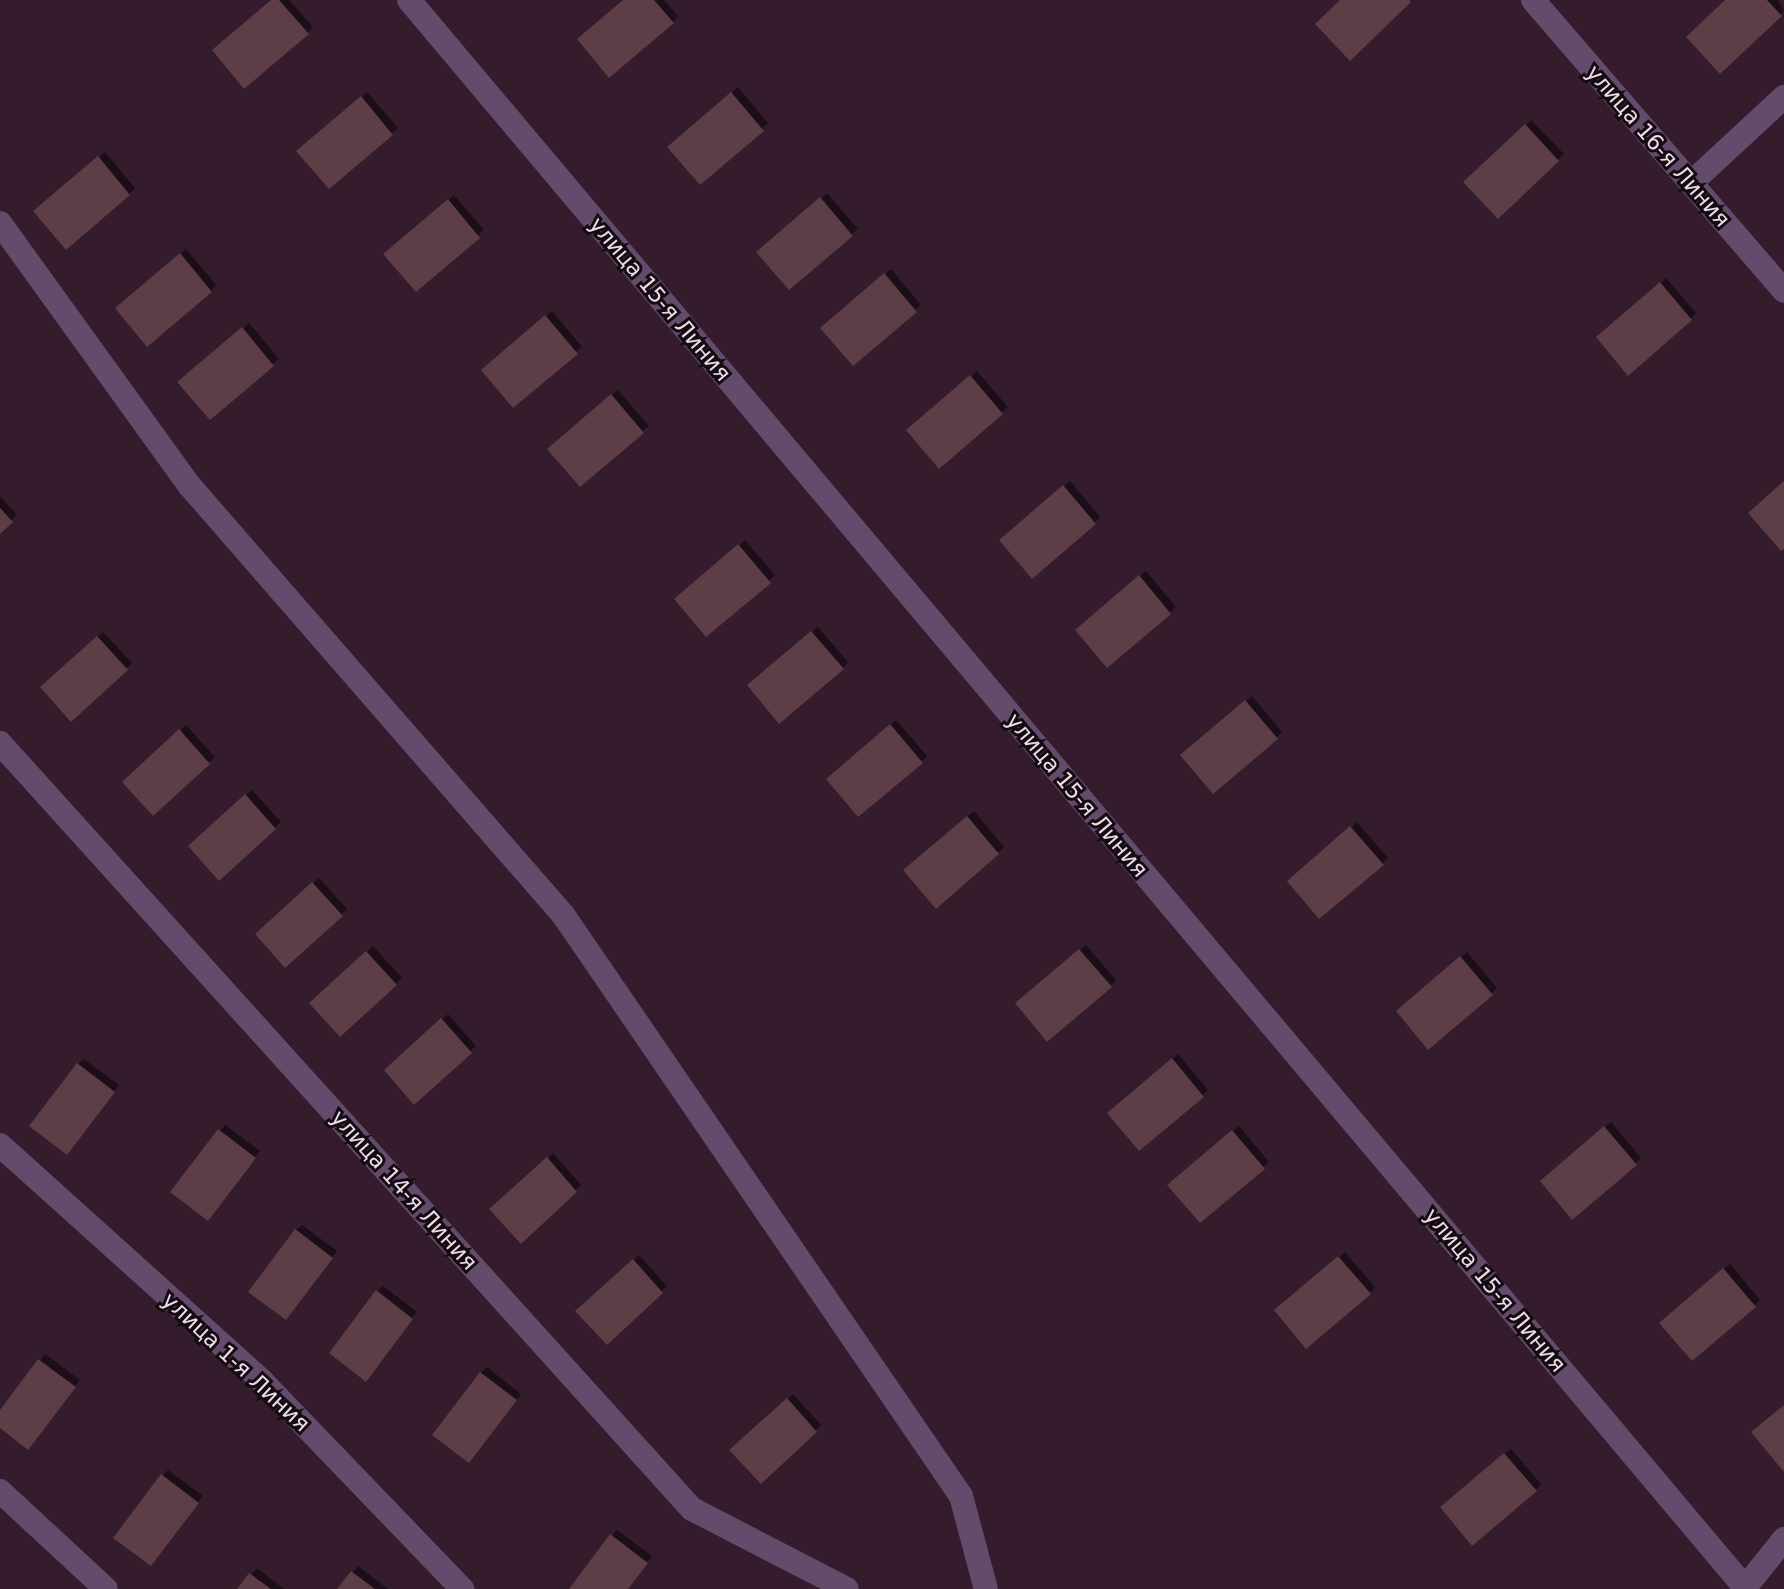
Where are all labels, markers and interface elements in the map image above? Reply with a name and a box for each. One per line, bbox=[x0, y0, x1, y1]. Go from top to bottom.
street label: улица 16-я Линия bbox=[1581, 60, 1735, 232]
street label: улица 15-я Линия bbox=[584, 212, 736, 386]
street label: улица 15-я Линия bbox=[1001, 708, 1153, 882]
street label: улица 14-я Линия bbox=[325, 1105, 483, 1275]
street label: улица 15-я Линия bbox=[1419, 1203, 1571, 1377]
street label: улица 1-я Линия bbox=[157, 1287, 315, 1437]

